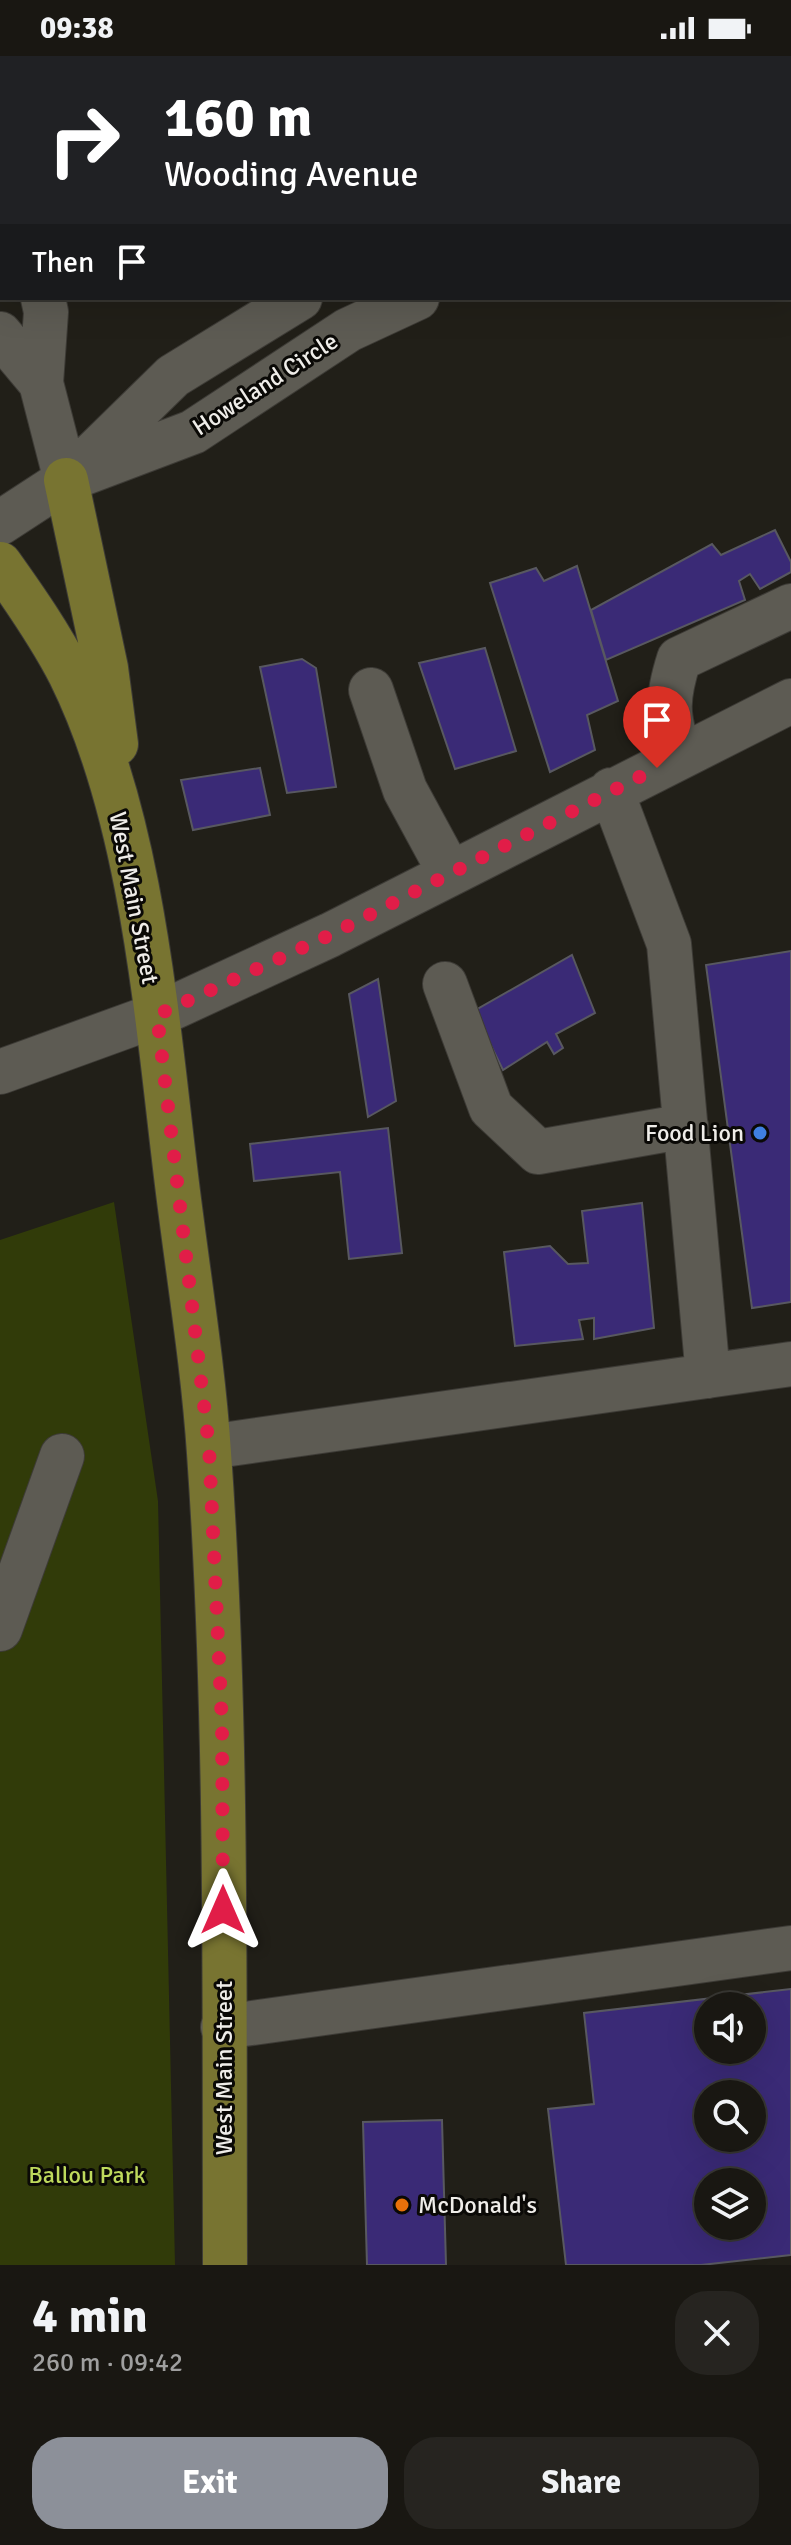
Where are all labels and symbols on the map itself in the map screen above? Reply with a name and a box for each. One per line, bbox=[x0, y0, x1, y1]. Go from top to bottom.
street label: Howeland Circle bbox=[187, 326, 343, 442]
pin bbox=[623, 686, 691, 768]
street label: West Main Street bbox=[103, 809, 165, 987]
place label: Food Lion bbox=[645, 1118, 744, 1148]
marker: Food Lion bbox=[751, 1124, 769, 1142]
position arrow bbox=[181, 1868, 265, 1952]
street label: West Main Street bbox=[209, 1981, 239, 2155]
park label: Ballou Park bbox=[28, 2160, 146, 2190]
place label: McDonald's bbox=[418, 2190, 537, 2220]
marker: McDonald's bbox=[393, 2196, 411, 2214]

